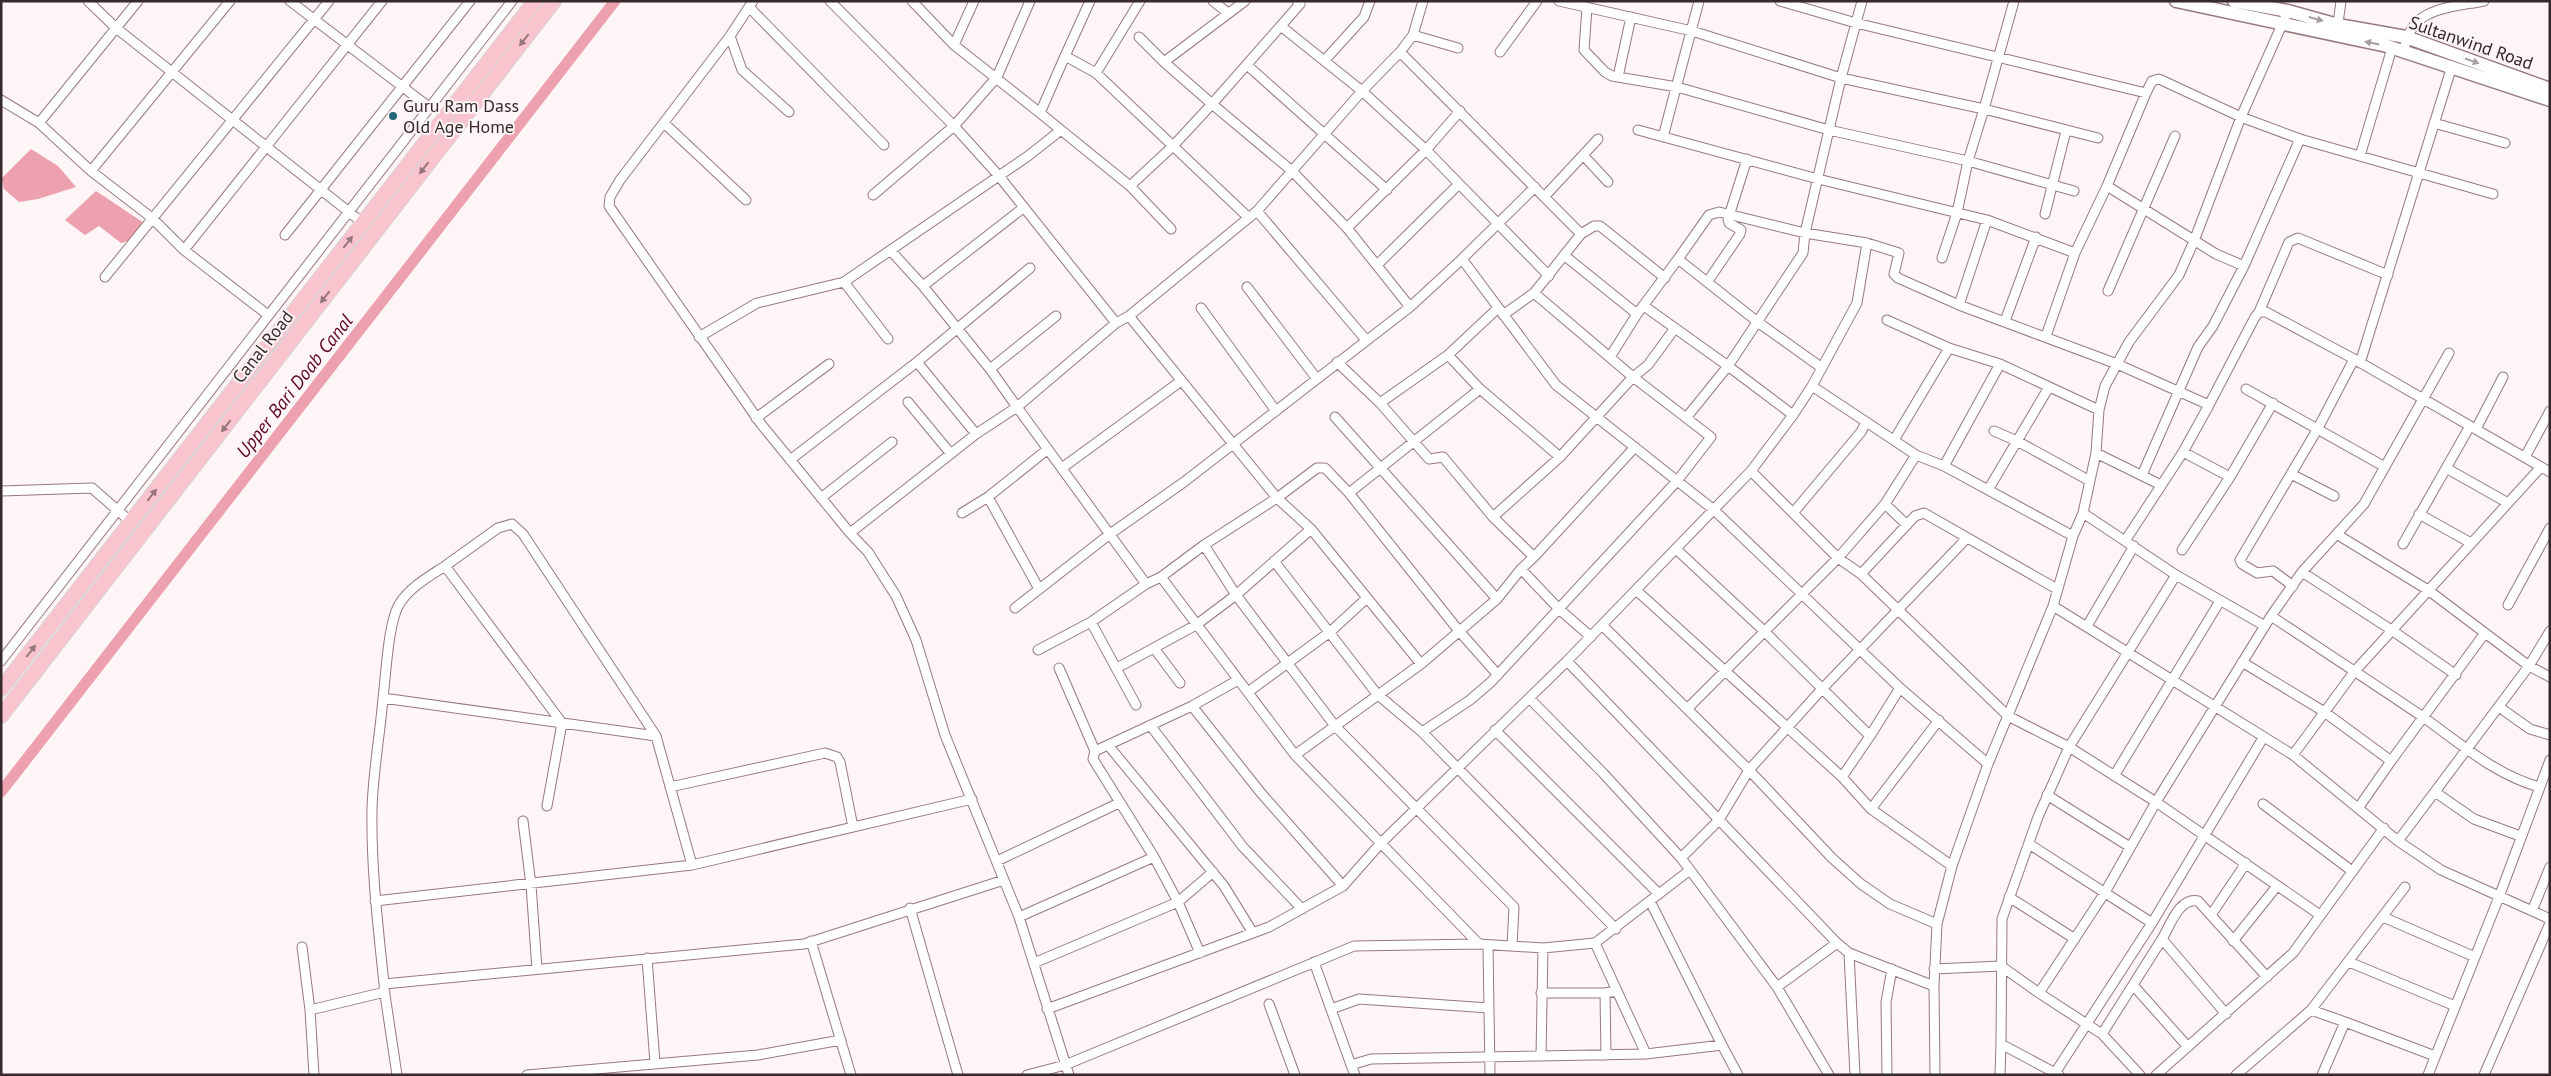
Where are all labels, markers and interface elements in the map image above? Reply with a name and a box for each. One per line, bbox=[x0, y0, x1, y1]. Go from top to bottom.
street label: Sultanwind Road bbox=[2406, 11, 2536, 75]
one-way arrow bbox=[2308, 15, 2323, 23]
one-way arrow bbox=[518, 33, 529, 46]
one-way arrow bbox=[2364, 39, 2379, 47]
one-way arrow bbox=[2464, 58, 2479, 65]
place label: Guru Ram Dass Old Age Home bbox=[403, 94, 519, 138]
marker: Guru Ram Dass Old Age Home bbox=[387, 110, 399, 122]
one-way arrow bbox=[419, 162, 430, 175]
one-way arrow bbox=[343, 236, 354, 249]
one-way arrow bbox=[320, 290, 330, 304]
street label: Canal Road bbox=[227, 306, 298, 388]
water label: Upper Bari Doab Canal bbox=[230, 309, 358, 463]
one-way arrow bbox=[220, 419, 231, 432]
one-way arrow bbox=[147, 488, 157, 502]
one-way arrow bbox=[26, 644, 36, 658]

